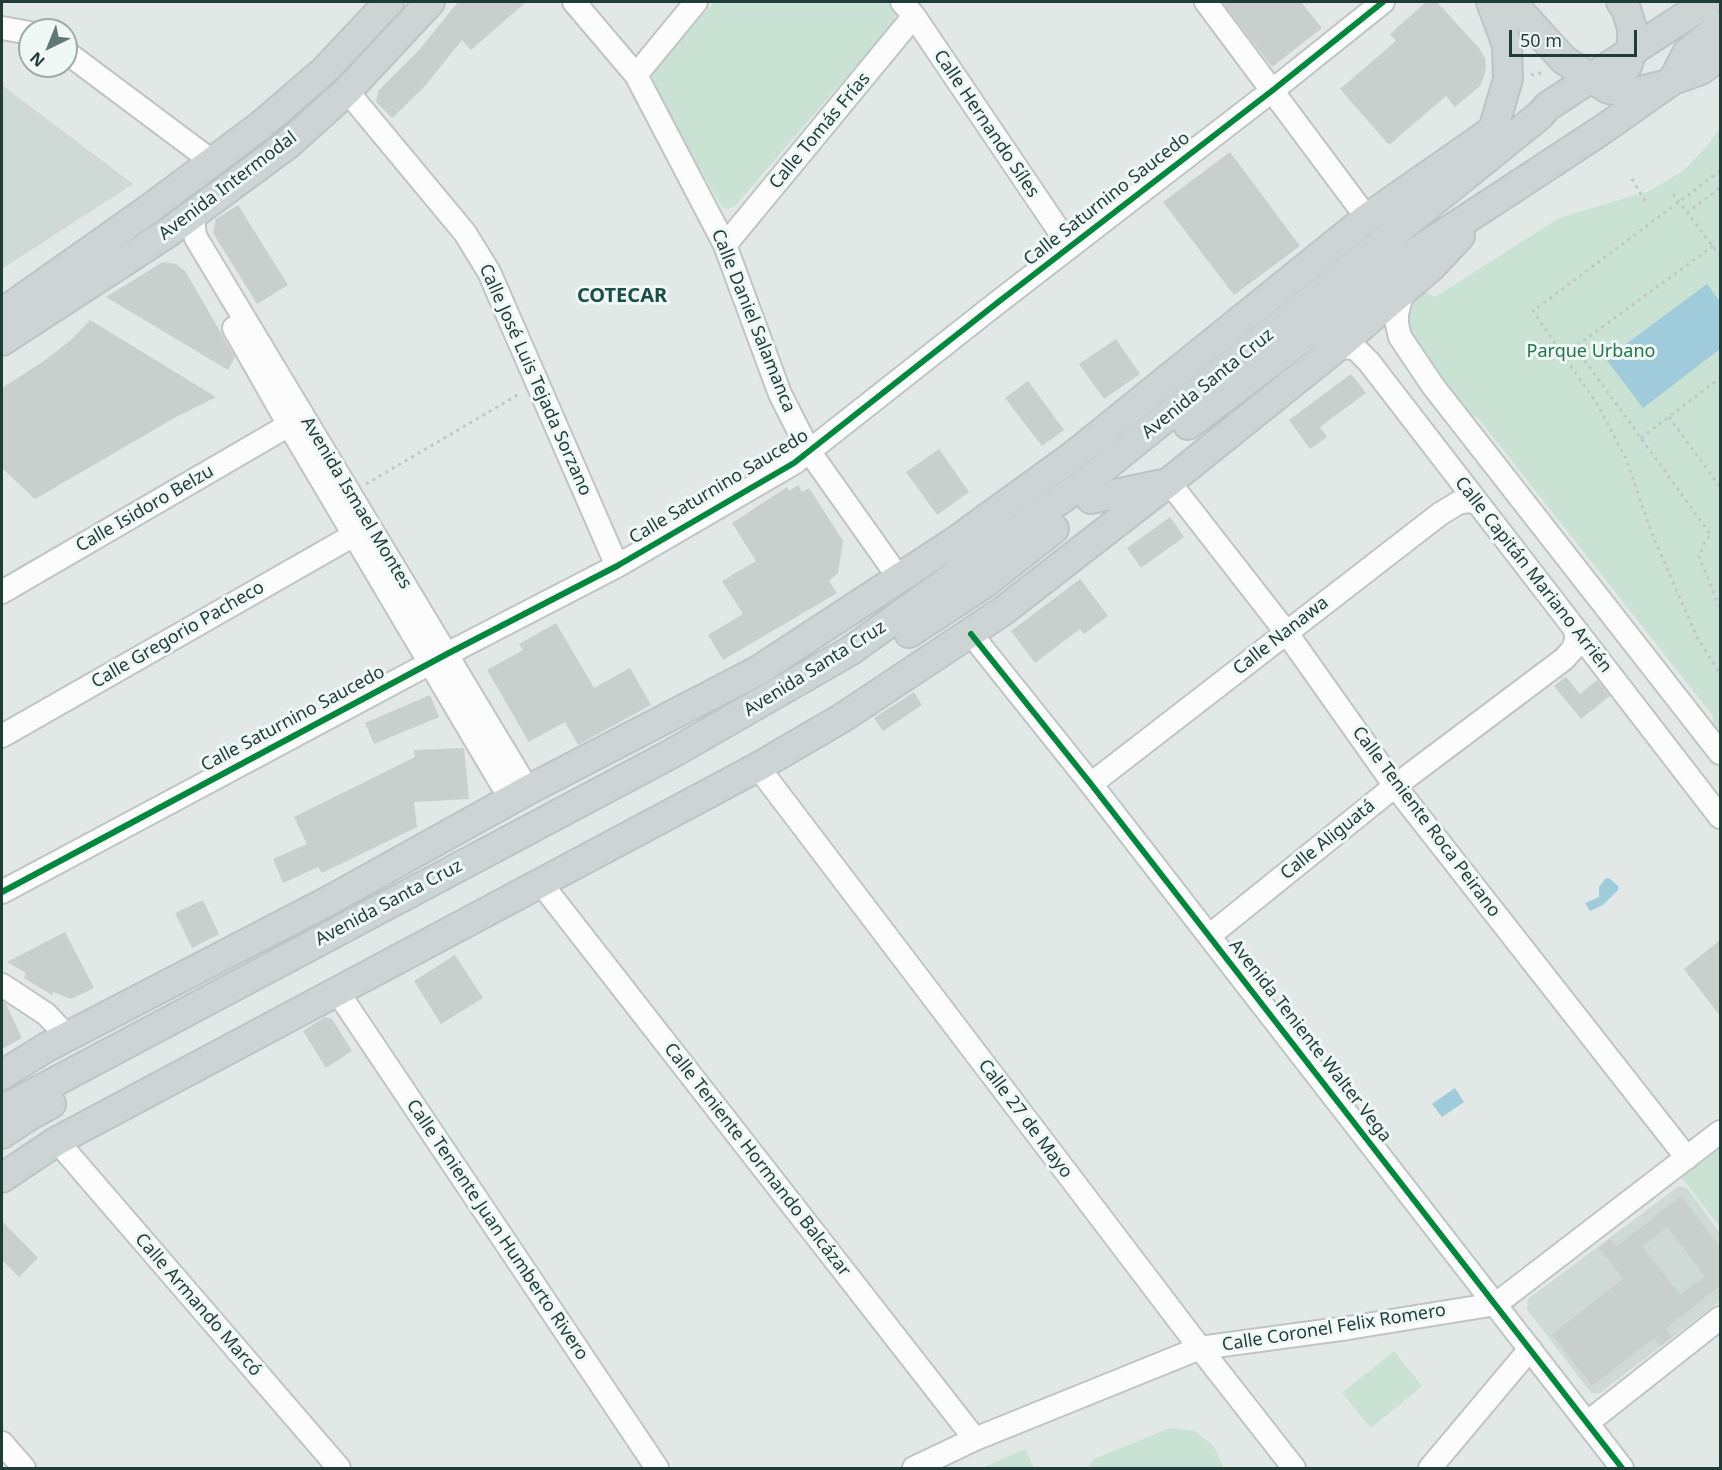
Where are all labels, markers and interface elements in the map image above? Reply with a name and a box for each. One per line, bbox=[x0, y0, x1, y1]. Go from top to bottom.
north arrow bbox=[18, 18, 78, 78]
scale bar bbox=[1512, 18, 1640, 56]
text: 50 m bbox=[1520, 28, 1562, 52]
street label: Calle Hernando Síles bbox=[929, 46, 1043, 202]
text: N bbox=[25, 47, 49, 72]
street label: Calle Tomás Frías bbox=[765, 68, 875, 194]
street label: Avenida Intermodal bbox=[155, 127, 301, 245]
street label: Calle Saturnino Saucedo bbox=[1020, 127, 1194, 271]
street label: Calle Daniel Salamanca bbox=[706, 226, 800, 416]
street label: Calle José Luis Tejada Sorzano bbox=[474, 261, 596, 499]
district label: COTECAR bbox=[577, 284, 667, 308]
street label: Avenida Santa Cruz bbox=[1138, 324, 1278, 444]
park label: Parque Urbano bbox=[1527, 341, 1655, 363]
street label: Avenida Ismael Montes bbox=[296, 413, 416, 593]
street label: Calle Saturnino Saucedo bbox=[626, 425, 812, 549]
street label: Calle Isidoro Belzu bbox=[72, 461, 218, 557]
street label: Calle Capitán Mariano Arrién bbox=[1450, 473, 1616, 677]
street label: Calle Gregorio Pacheco bbox=[88, 577, 268, 693]
street label: Calle Nanawa bbox=[1229, 592, 1333, 680]
street label: Avenida Santa Cruz bbox=[740, 617, 890, 721]
street label: Calle Saturnino Saucedo bbox=[197, 661, 389, 777]
street label: Calle Teniente Roca Peirano bbox=[1347, 722, 1505, 922]
street label: Calle Aliguatá bbox=[1276, 795, 1380, 885]
street label: Avenida Santa Cruz bbox=[312, 855, 466, 951]
street label: Avenida Teniente Walter Vega bbox=[1224, 935, 1396, 1147]
street label: Calle Teniente Hormando Balcázar bbox=[659, 1039, 855, 1281]
street label: Calle 27 de Mayo bbox=[973, 1055, 1077, 1183]
street label: Calle Teniente Juan Humberto Rivero bbox=[401, 1095, 593, 1365]
street label: Calle Armando Marcó bbox=[130, 1229, 266, 1381]
street label: Calle Coronel Felix Romero bbox=[1220, 1300, 1448, 1356]

